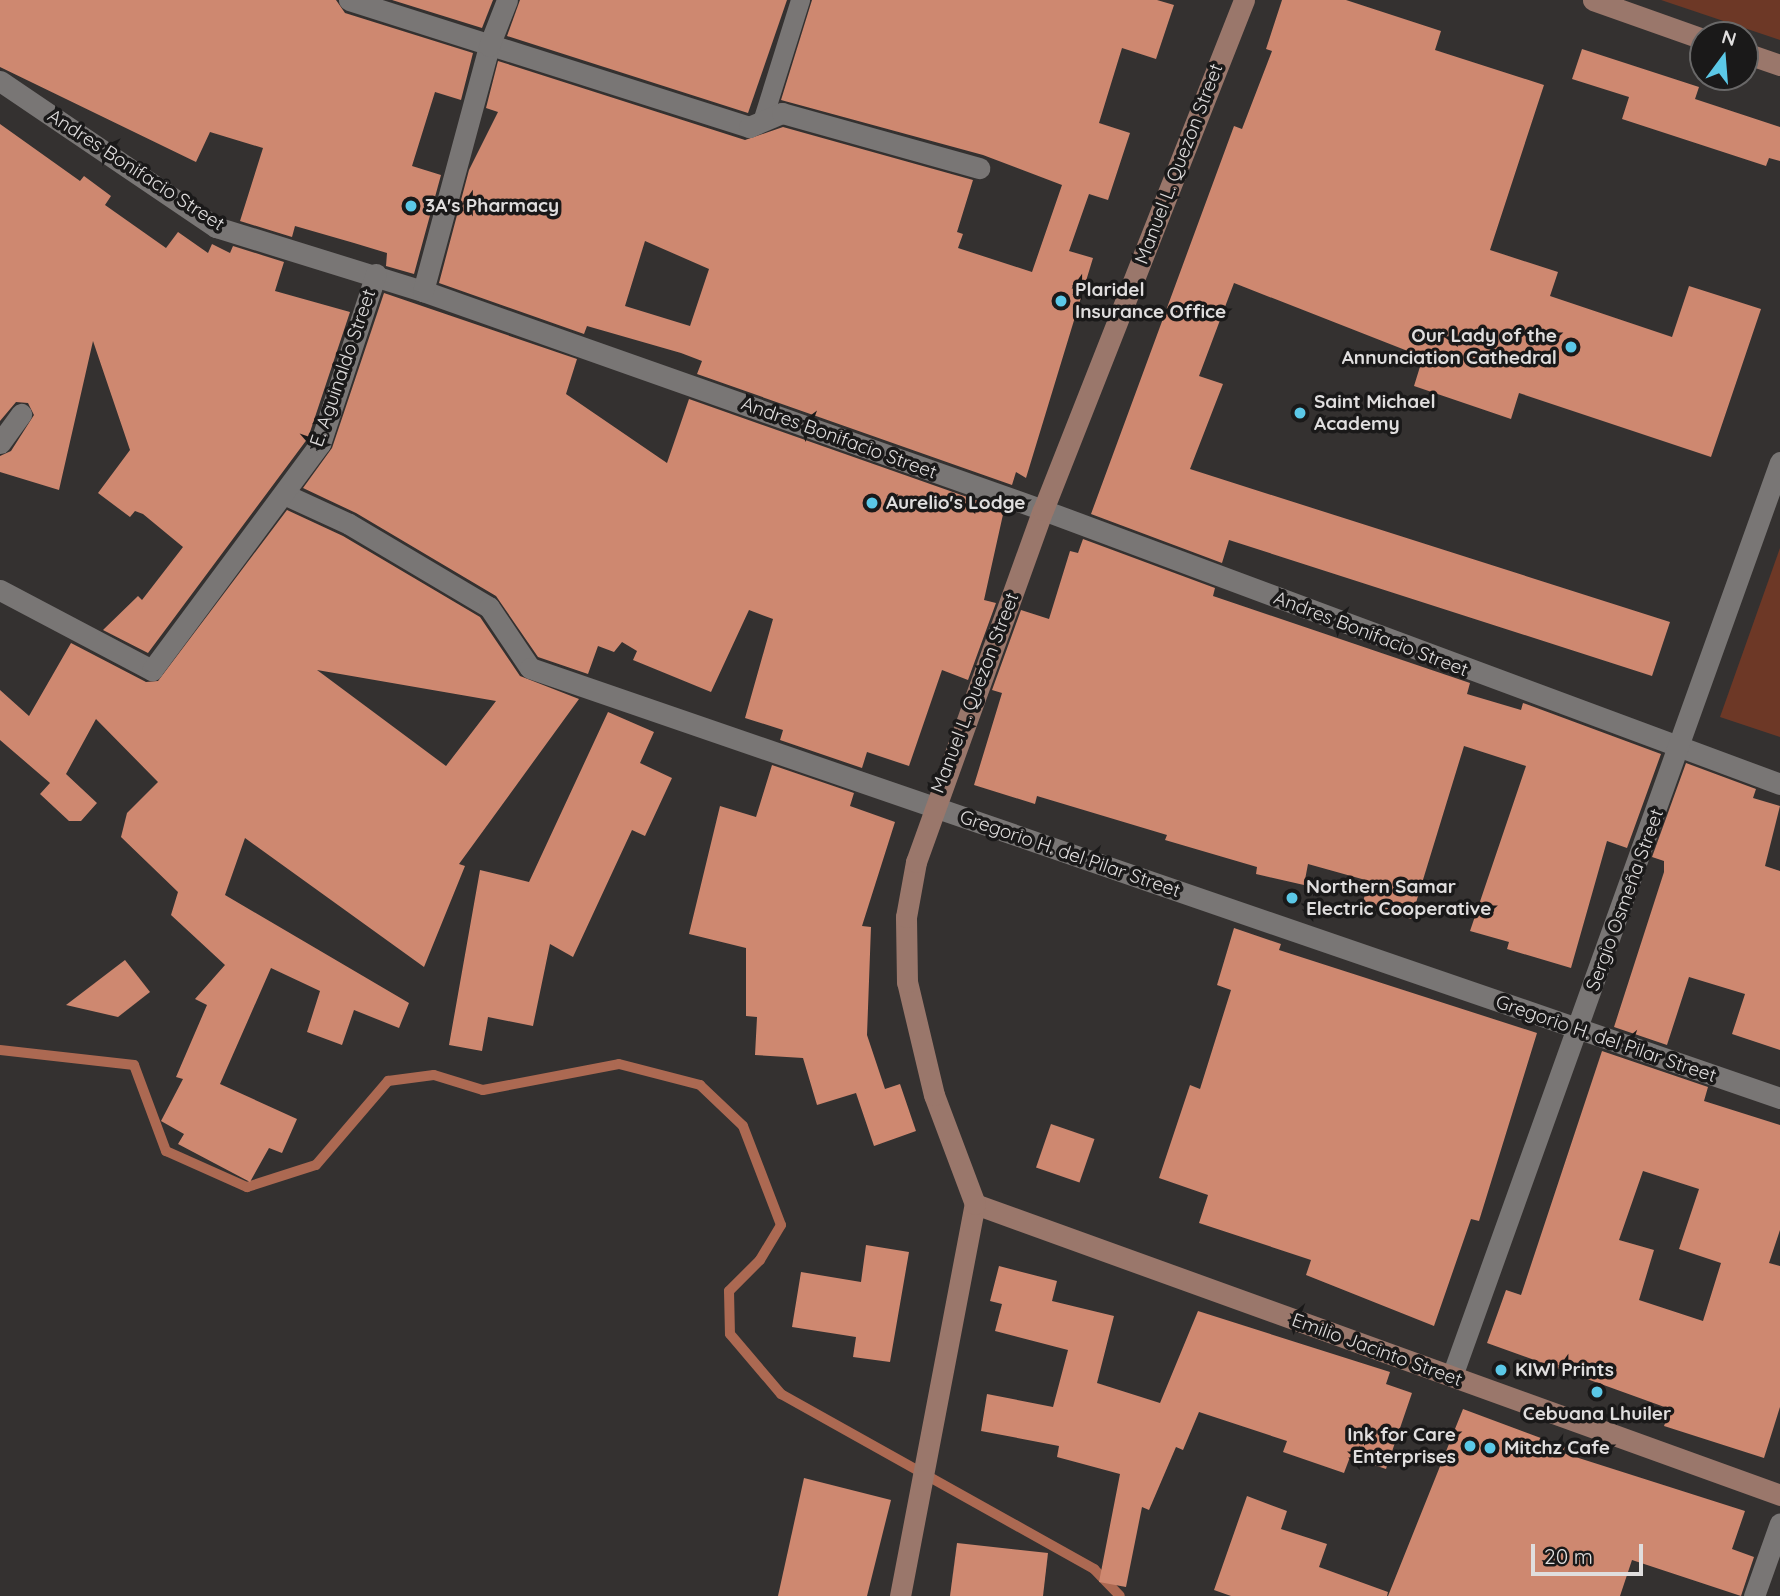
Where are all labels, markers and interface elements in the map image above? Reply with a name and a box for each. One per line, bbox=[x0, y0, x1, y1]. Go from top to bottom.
north arrow bbox=[1689, 21, 1759, 91]
text: N bbox=[1719, 24, 1739, 51]
street label: Manuel L. Quezon Street bbox=[1130, 61, 1228, 267]
street label: Andres Bonifacio Street bbox=[43, 104, 229, 236]
place label: 3A's Pharmacy bbox=[425, 195, 559, 217]
marker: 3A's Pharmacy bbox=[403, 198, 419, 214]
place label: Plaridel Insurance Office bbox=[1075, 279, 1226, 323]
street label: E. Aguinaldo Street bbox=[305, 286, 381, 450]
marker: Plaridel Insurance Office bbox=[1053, 293, 1069, 309]
place label: Our Lady of the Annunciation Cathedral bbox=[1342, 325, 1557, 369]
marker: Our Lady of the Annunciation Cathedral bbox=[1563, 339, 1579, 355]
place label: Saint Michael Academy bbox=[1314, 391, 1436, 435]
street label: Andres Bonifacio Street bbox=[738, 392, 940, 484]
marker: Saint Michael Academy bbox=[1292, 405, 1308, 421]
place label: Aurelio's Lodge bbox=[886, 492, 1026, 514]
marker: Aurelio's Lodge bbox=[864, 495, 880, 511]
street label: Andres Bonifacio Street bbox=[1271, 586, 1471, 682]
street label: Manuel L. Quezon Street bbox=[926, 590, 1024, 796]
street label: Gregorio H. del Pilar Street bbox=[957, 806, 1183, 902]
street label: Sergio Osmeña Street bbox=[1581, 806, 1669, 994]
place label: Northern Samar Electric Cooperative bbox=[1306, 876, 1491, 920]
marker: Northern Samar Electric Cooperative bbox=[1284, 890, 1300, 906]
street label: Gregorio H. del Pilar Street bbox=[1493, 991, 1719, 1087]
street label: Emilio Jacinto Street bbox=[1289, 1309, 1465, 1391]
place label: KIWI Prints bbox=[1515, 1359, 1614, 1381]
marker: KIWI Prints bbox=[1493, 1362, 1509, 1378]
marker: Cebuana Lhuiler bbox=[1589, 1384, 1605, 1400]
place label: Cebuana Lhuiler bbox=[1523, 1403, 1671, 1425]
place label: Ink for Care Enterprises bbox=[1347, 1424, 1456, 1468]
place label: Mitchz Cafe bbox=[1504, 1437, 1610, 1459]
marker: Ink for Care Enterprises bbox=[1462, 1438, 1478, 1454]
marker: Mitchz Cafe bbox=[1482, 1440, 1498, 1456]
scale bar bbox=[1535, 1530, 1647, 1574]
text: 20 m bbox=[1544, 1543, 1593, 1569]

